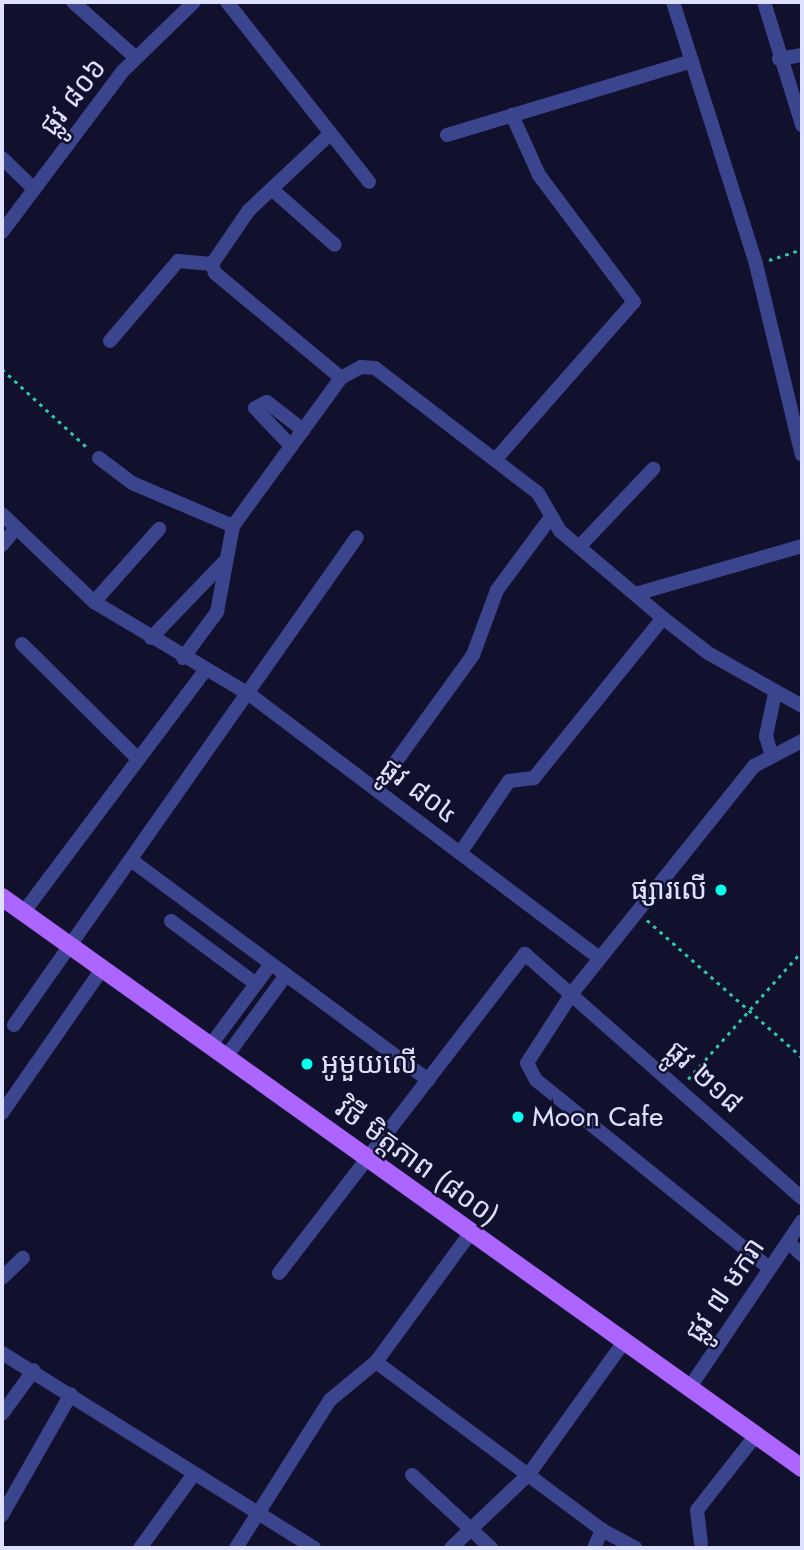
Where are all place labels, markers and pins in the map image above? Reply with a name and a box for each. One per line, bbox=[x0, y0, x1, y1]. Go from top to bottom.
place label: ផ្សារលើ bbox=[631, 873, 707, 907]
marker: ផ្សារលើ bbox=[713, 882, 729, 898]
place label: អូមួយលេី bbox=[321, 1047, 417, 1081]
marker: អូមួយលេី bbox=[299, 1056, 315, 1072]
place label: Moon Cafe bbox=[532, 1100, 663, 1134]
marker: Moon Cafe bbox=[510, 1109, 526, 1125]

